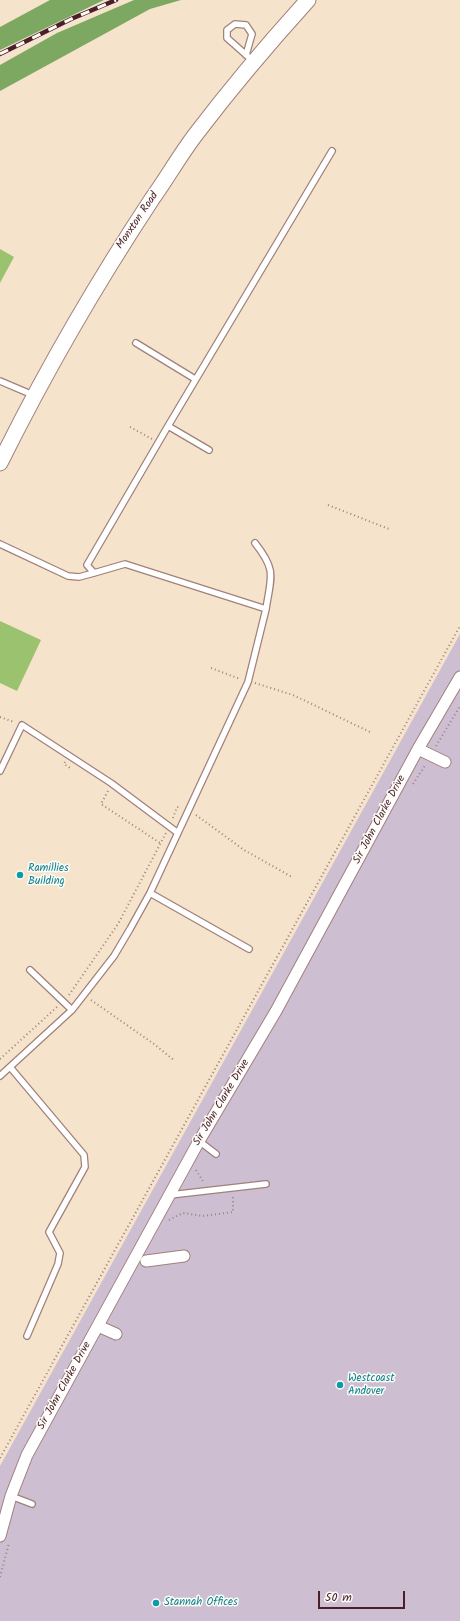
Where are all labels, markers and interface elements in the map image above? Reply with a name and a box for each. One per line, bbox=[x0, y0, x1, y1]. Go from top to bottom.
street label: Monxton Road bbox=[114, 190, 162, 252]
street label: Sir John Clarke Drive bbox=[351, 773, 409, 867]
place label: Ramillies Building bbox=[28, 862, 69, 888]
marker: Ramillies Building bbox=[15, 870, 25, 880]
street label: Sir John Clarke Drive bbox=[191, 1057, 253, 1149]
street label: Sir John Clarke Drive bbox=[35, 1340, 95, 1432]
place label: Westcoast Andover bbox=[348, 1372, 394, 1398]
marker: Westcoast Andover bbox=[335, 1380, 345, 1390]
scale bar bbox=[320, 1583, 407, 1609]
text: 50 m bbox=[325, 1588, 352, 1607]
place label: Stannah Offices bbox=[164, 1596, 238, 1610]
marker: Stannah Offices bbox=[151, 1598, 161, 1608]

